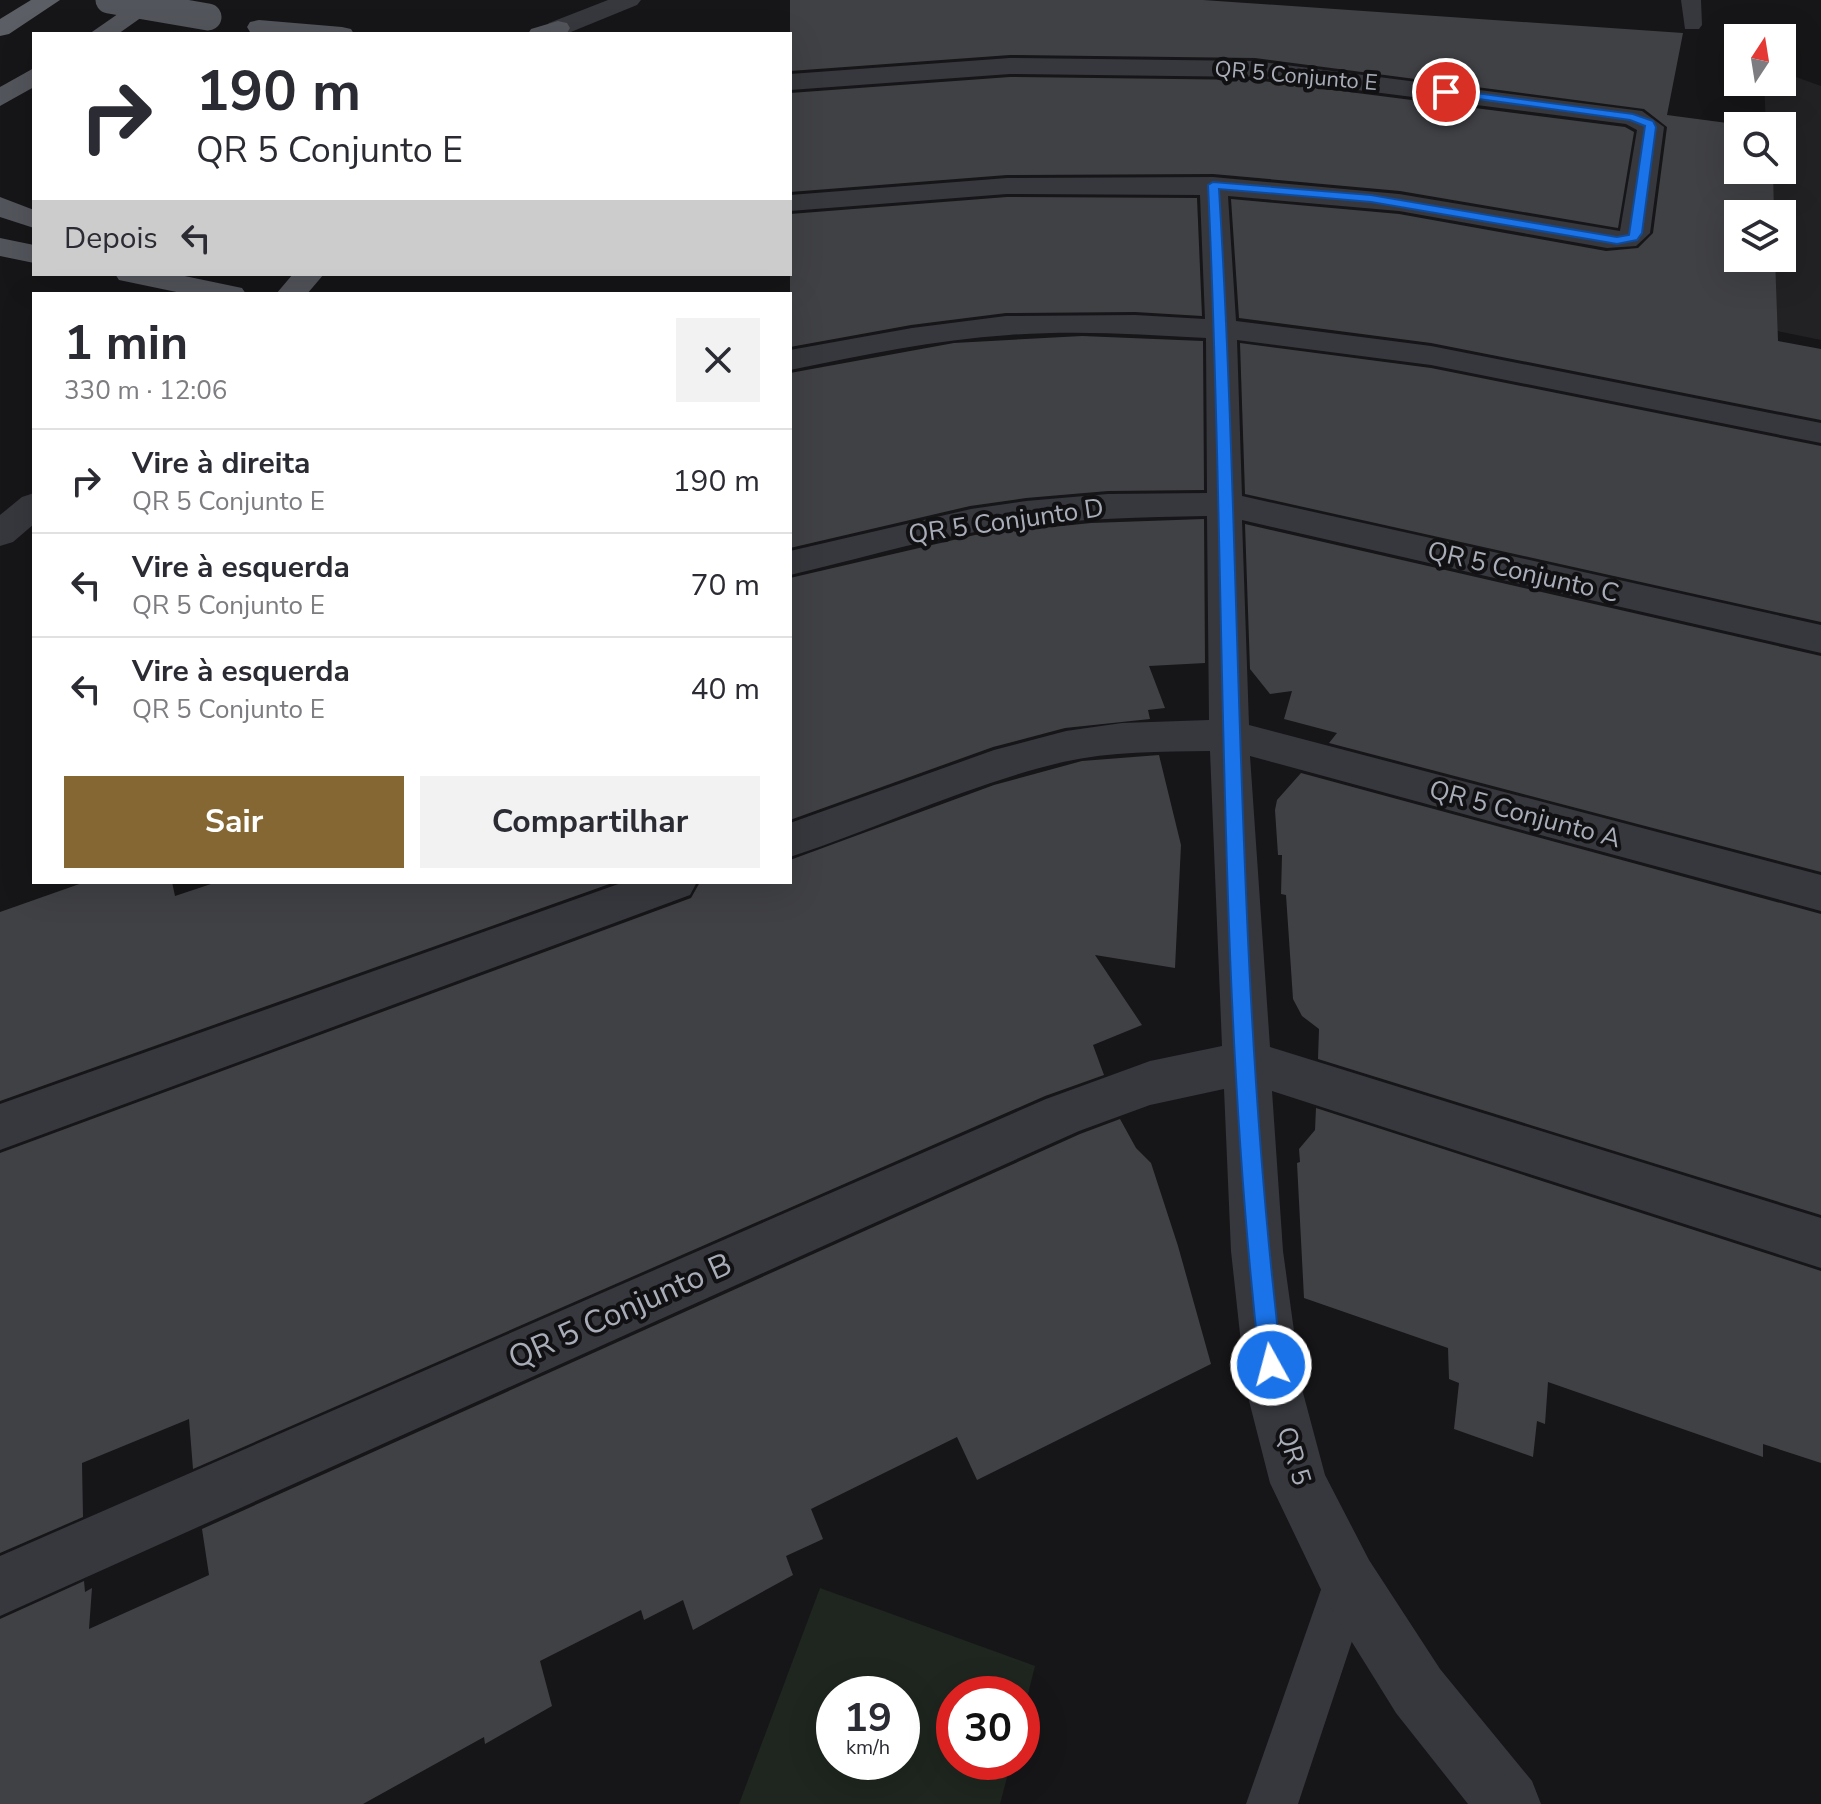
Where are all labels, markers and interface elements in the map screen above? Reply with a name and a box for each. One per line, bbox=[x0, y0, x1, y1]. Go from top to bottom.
north arrow bbox=[1724, 24, 1796, 96]
map controls bbox=[1724, 24, 1796, 272]
text: 190 m bbox=[196, 53, 361, 130]
street label: QR 5 Conjunto E bbox=[1213, 54, 1379, 98]
pin bbox=[1412, 58, 1480, 126]
icon: right bbox=[64, 64, 168, 168]
icon: arrive bbox=[1424, 70, 1468, 114]
button: search bbox=[1724, 112, 1796, 184]
text: QR 5 Conjunto E bbox=[196, 126, 463, 175]
button: layers bbox=[1724, 200, 1796, 272]
icon: left bbox=[174, 216, 218, 260]
text: Depois bbox=[64, 218, 158, 259]
text: 1 min bbox=[64, 310, 188, 376]
button: close bbox=[676, 318, 760, 402]
text: 330 m · 12:06 bbox=[64, 373, 227, 408]
text: Vire à direita bbox=[132, 443, 310, 484]
icon: right bbox=[64, 459, 108, 503]
text: 190 m bbox=[673, 461, 760, 502]
text: QR 5 Conjunto E bbox=[132, 484, 325, 519]
street label: QR 5 Conjunto D bbox=[906, 490, 1106, 552]
street label: QR 5 Conjunto C bbox=[1424, 533, 1622, 611]
text: Vire à esquerda bbox=[132, 547, 350, 588]
icon: left bbox=[64, 563, 108, 607]
text: 70 m bbox=[691, 565, 760, 606]
text: QR 5 Conjunto E bbox=[132, 588, 325, 623]
text: Vire à esquerda bbox=[132, 651, 350, 692]
icon: left bbox=[64, 667, 108, 711]
text: 40 m bbox=[691, 669, 760, 710]
text: QR 5 Conjunto E bbox=[132, 692, 325, 727]
street label: QR 5 Conjunto A bbox=[1425, 772, 1625, 856]
button: Sair bbox=[64, 776, 404, 868]
button: Compartilhar bbox=[420, 776, 760, 868]
street label: QR 5 Conjunto B bbox=[501, 1242, 739, 1380]
position arrow bbox=[1229, 1323, 1313, 1407]
street label: QR 5 bbox=[1269, 1422, 1319, 1490]
speed limit sign: 30 bbox=[936, 1676, 1040, 1780]
text: 19 bbox=[844, 1691, 892, 1745]
text: km/h bbox=[846, 1734, 890, 1761]

